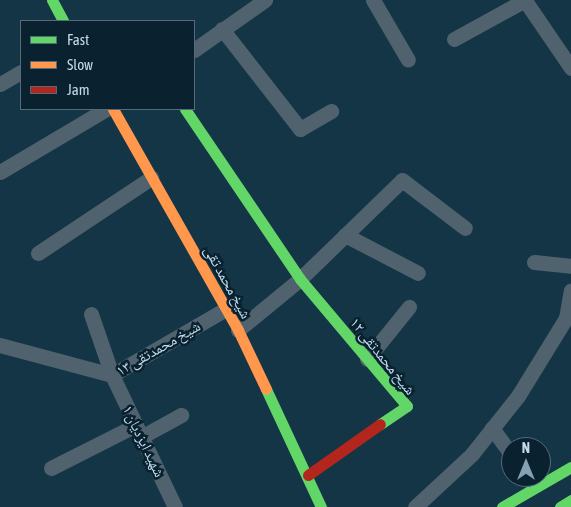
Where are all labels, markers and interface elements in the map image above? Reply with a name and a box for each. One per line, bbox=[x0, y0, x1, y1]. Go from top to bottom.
legend bbox=[20, 20, 195, 110]
text: Fast bbox=[67, 31, 89, 48]
text: Slow bbox=[67, 56, 93, 73]
text: Jam bbox=[67, 81, 90, 98]
street label: شیخ محمد تقی bbox=[201, 242, 255, 322]
street label: شیخ محمدتقی ۱۲ bbox=[346, 314, 420, 398]
street label: شیخ محمدتقی ۱۳ bbox=[113, 317, 203, 379]
street label: شهید ایزدیان ۱ bbox=[119, 402, 169, 480]
north arrow bbox=[501, 437, 551, 487]
text: N bbox=[522, 440, 530, 456]

